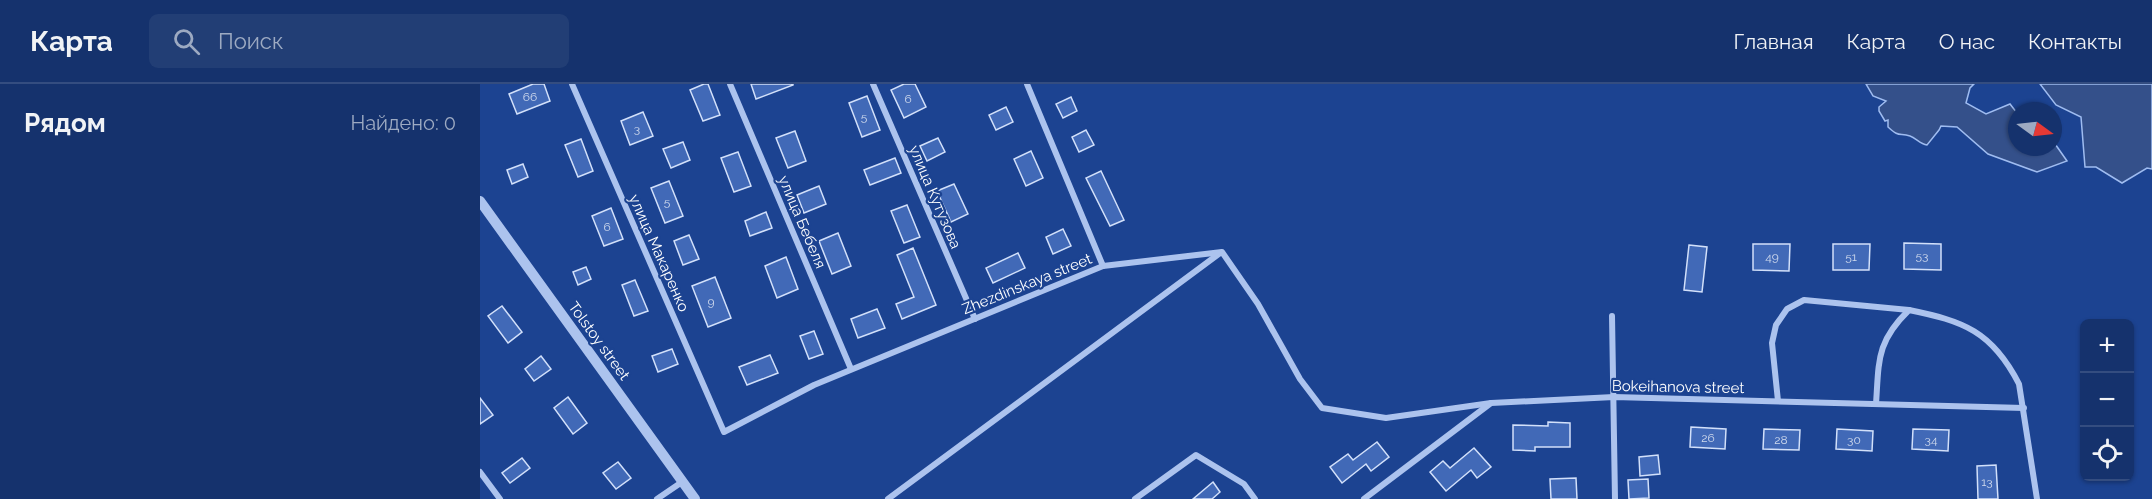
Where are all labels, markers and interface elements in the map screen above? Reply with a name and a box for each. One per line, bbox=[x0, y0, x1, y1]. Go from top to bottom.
search box bbox=[149, 14, 569, 68]
text: Карта bbox=[30, 25, 113, 58]
icon: search bbox=[170, 25, 203, 58]
text: Поиск bbox=[218, 28, 283, 54]
text: Главная bbox=[1734, 29, 1814, 54]
text: Карта bbox=[1847, 29, 1906, 54]
text: О нас bbox=[1939, 29, 1995, 54]
text: Контакты bbox=[2028, 29, 2122, 54]
house number: 66 bbox=[523, 90, 537, 104]
house number: 6 bbox=[904, 92, 912, 106]
north arrow bbox=[2008, 102, 2062, 156]
text: Рядом bbox=[24, 108, 106, 138]
house number: 5 bbox=[861, 110, 868, 124]
text: Найдено: 0 bbox=[351, 111, 456, 135]
house number: 3 bbox=[634, 122, 640, 136]
street label: улица Кутузова bbox=[905, 143, 965, 251]
street label: улица Бебеля bbox=[774, 173, 830, 271]
street label: улица Макаренко bbox=[625, 192, 693, 315]
house number: 5 bbox=[664, 195, 671, 209]
house number: 6 bbox=[603, 220, 611, 234]
house number: 53 bbox=[1916, 249, 1928, 263]
street label: Zhezdinskaya street bbox=[959, 250, 1095, 318]
house number: 49 bbox=[1765, 250, 1779, 264]
house number: 51 bbox=[1845, 250, 1857, 264]
house number: 9 bbox=[707, 295, 715, 309]
street label: Tolstoy street bbox=[564, 298, 634, 384]
map controls bbox=[2080, 319, 2134, 481]
button: + bbox=[2080, 319, 2134, 373]
button: − bbox=[2080, 373, 2134, 427]
street label: Bokeihanova street bbox=[1612, 377, 1744, 397]
button: locate bbox=[2080, 427, 2134, 481]
house number: 26 bbox=[1701, 431, 1715, 445]
house number: 28 bbox=[1774, 433, 1788, 447]
house number: 30 bbox=[1847, 433, 1861, 447]
house number: 34 bbox=[1925, 433, 1938, 447]
house number: 13 bbox=[1981, 475, 1993, 489]

